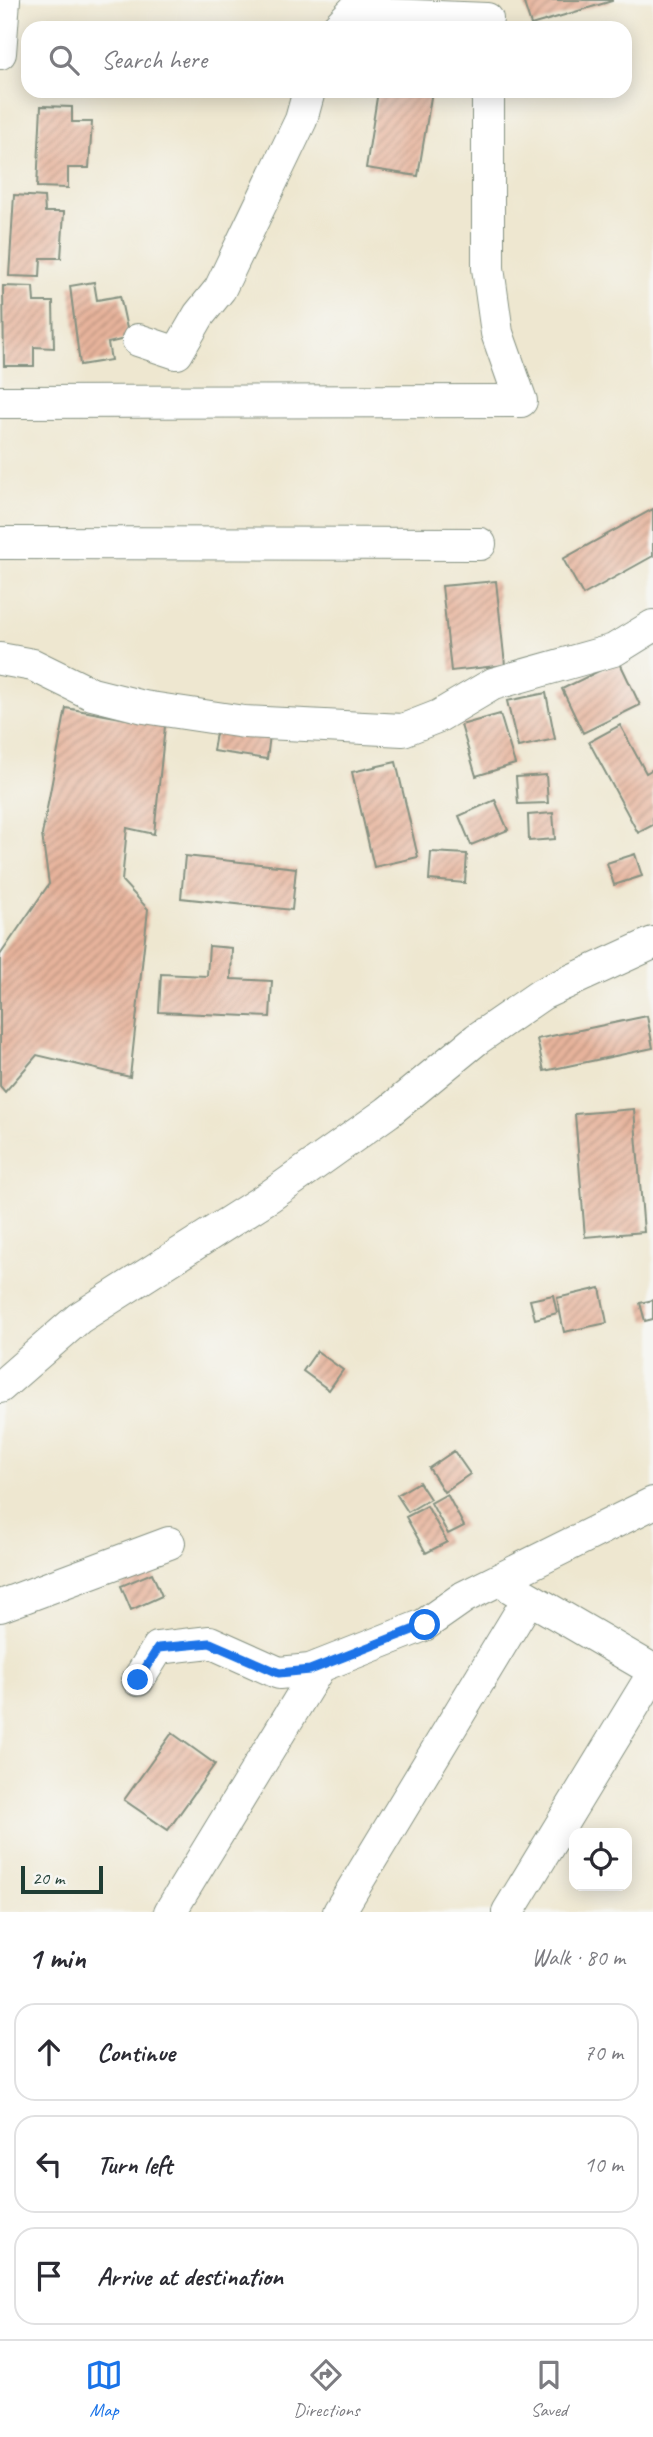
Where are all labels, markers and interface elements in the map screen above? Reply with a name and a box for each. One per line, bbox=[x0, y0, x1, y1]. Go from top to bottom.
search box bbox=[21, 21, 632, 98]
icon: search bbox=[45, 41, 83, 79]
text: Search here bbox=[101, 43, 207, 76]
route start bbox=[409, 1609, 440, 1640]
route end bbox=[122, 1664, 153, 1695]
map controls bbox=[569, 1828, 632, 1891]
button: locate bbox=[569, 1828, 632, 1891]
scale bar bbox=[21, 1863, 103, 1895]
text: 20 m bbox=[32, 1866, 64, 1890]
text: 1 min bbox=[28, 1939, 85, 1977]
text: Walk · 80 m bbox=[532, 1943, 625, 1972]
icon: ahead bbox=[30, 2033, 68, 2071]
text: Continue bbox=[97, 2036, 175, 2069]
text: 70 m bbox=[584, 2038, 623, 2067]
icon: left bbox=[30, 2145, 68, 2183]
text: Turn left bbox=[97, 2148, 172, 2181]
text: 10 m bbox=[584, 2150, 623, 2179]
icon: arrive bbox=[30, 2257, 68, 2295]
text: Arrive at destination bbox=[97, 2260, 283, 2293]
tab: Map bbox=[85, 2356, 123, 2422]
tab: Directions bbox=[293, 2356, 360, 2422]
tab: Saved bbox=[530, 2356, 568, 2422]

